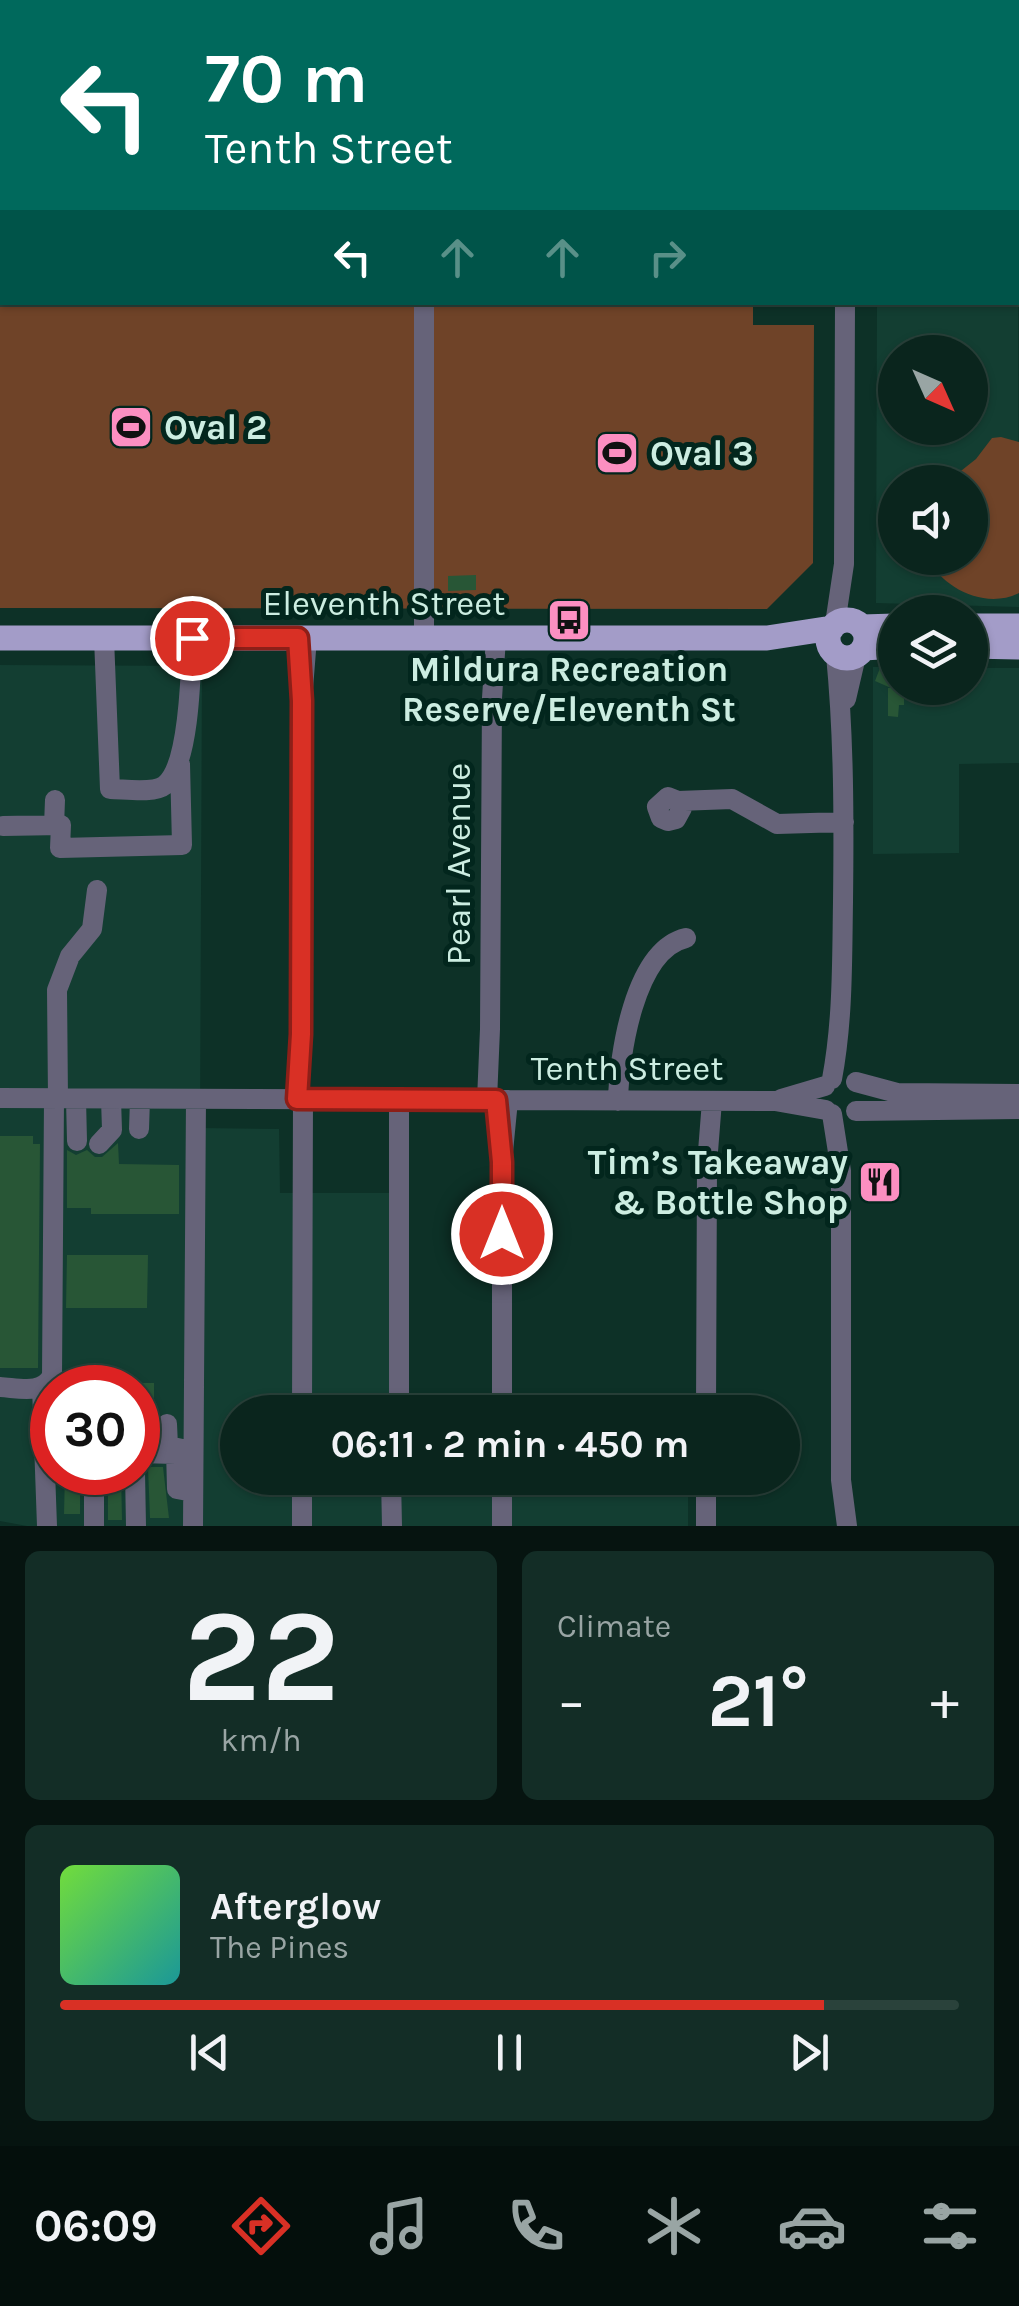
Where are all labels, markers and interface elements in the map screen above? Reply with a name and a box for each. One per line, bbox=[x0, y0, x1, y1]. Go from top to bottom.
text: 70 m bbox=[205, 38, 368, 120]
icon: left bbox=[40, 40, 170, 170]
text: Tenth Street bbox=[205, 122, 453, 174]
icon: left bbox=[325, 230, 380, 285]
icon: ahead bbox=[430, 230, 485, 285]
icon: ahead bbox=[535, 230, 590, 285]
icon: right bbox=[640, 230, 695, 285]
north arrow bbox=[878, 335, 988, 445]
map controls bbox=[878, 335, 988, 705]
sports icon: Oval 2 bbox=[108, 404, 154, 450]
place label: Oval 2 bbox=[164, 407, 267, 448]
sports icon: Oval 3 bbox=[594, 430, 640, 476]
place label: Oval 3 bbox=[650, 433, 754, 474]
button: sound bbox=[878, 465, 988, 575]
street label: Eleventh Street bbox=[263, 583, 505, 624]
button: layers bbox=[878, 595, 988, 705]
pin bbox=[150, 596, 235, 681]
bus stop icon: Mildura Recreation Reserve/Eleventh St bbox=[546, 597, 592, 643]
icon: arrive bbox=[165, 611, 220, 666]
place label: Mildura Recreation Reserve/Eleventh St bbox=[402, 649, 736, 730]
street label: Pearl Avenue bbox=[438, 763, 479, 965]
street label: Tenth Street bbox=[531, 1048, 723, 1089]
place label: Tim’s Takeaway & Bottle Shop bbox=[588, 1142, 848, 1223]
restaurant icon: Tim’s Takeaway & Bottle Shop bbox=[857, 1159, 903, 1205]
position arrow bbox=[450, 1182, 554, 1286]
speed limit sign: 30 bbox=[30, 1365, 160, 1495]
text: 06:11 · 2 min · 450 m bbox=[331, 1422, 689, 1467]
text: 22 bbox=[182, 1581, 340, 1733]
text: Climate bbox=[557, 1608, 671, 1645]
text: 21° bbox=[707, 1657, 809, 1745]
text: − bbox=[557, 1669, 586, 1733]
text: + bbox=[930, 1669, 959, 1733]
text: km/h bbox=[220, 1722, 302, 1759]
text: Afterglow bbox=[210, 1884, 381, 1929]
text: The Pines bbox=[210, 1929, 349, 1966]
icon: previous bbox=[182, 2025, 237, 2080]
icon: pause bbox=[482, 2025, 537, 2080]
icon: next bbox=[782, 2025, 837, 2080]
icon: directions bbox=[226, 2191, 296, 2261]
icon: music bbox=[364, 2191, 434, 2261]
icon: phone bbox=[501, 2191, 571, 2261]
icon: climate bbox=[639, 2191, 709, 2261]
icon: car bbox=[777, 2191, 847, 2261]
icon: filters bbox=[915, 2191, 985, 2261]
text: 06:09 bbox=[34, 2200, 158, 2252]

